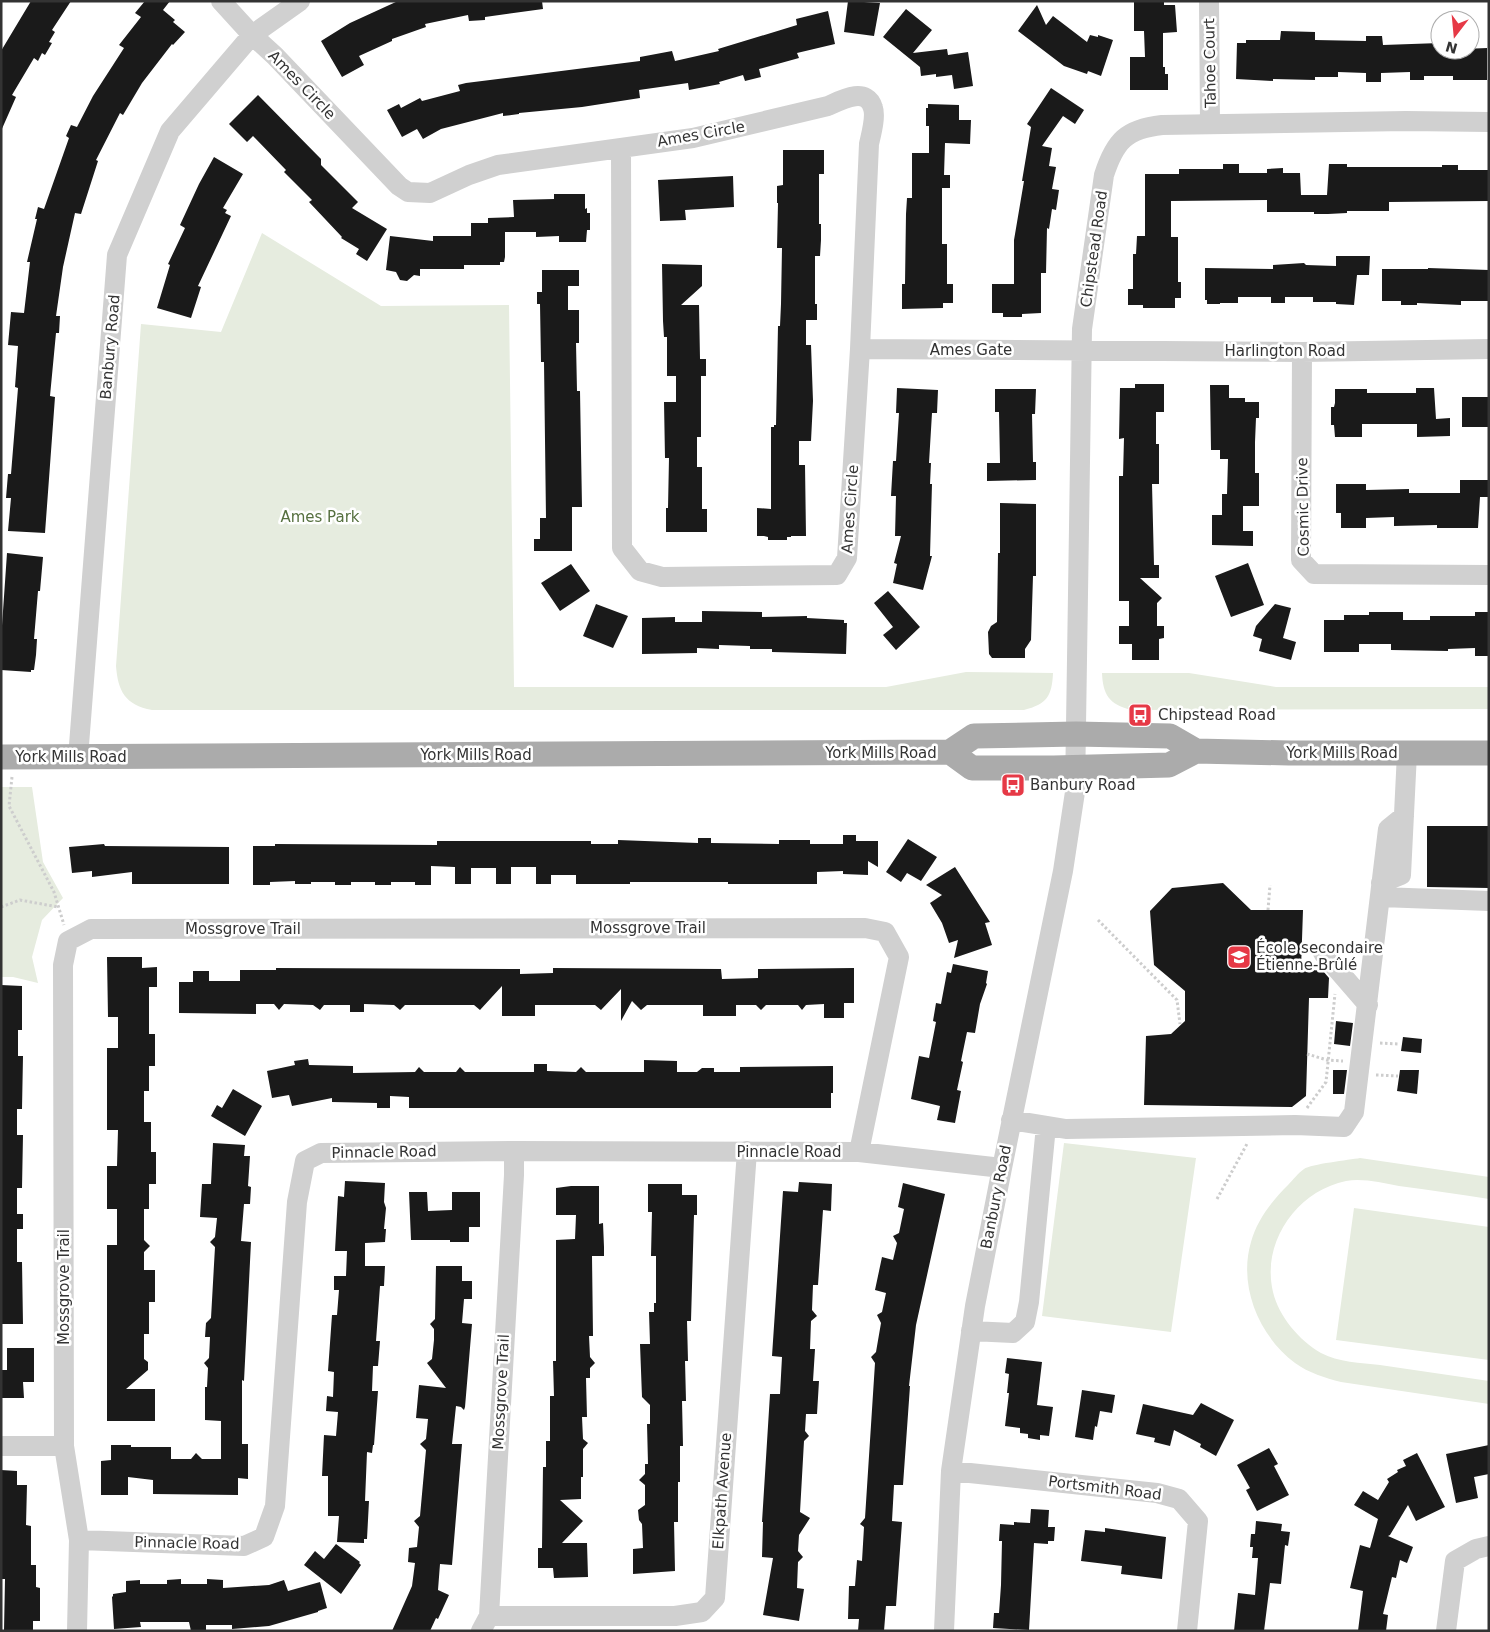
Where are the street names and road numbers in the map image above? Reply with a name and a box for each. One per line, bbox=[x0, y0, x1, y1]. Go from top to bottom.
street label: Tahoe Court bbox=[1200, 18, 1220, 109]
street label: Ames Circle bbox=[265, 47, 339, 123]
street label: Ames Circle bbox=[656, 117, 746, 151]
street label: Chipstead Road bbox=[1077, 189, 1111, 309]
street label: Banbury Road bbox=[96, 294, 124, 400]
street label: Ames Gate bbox=[930, 341, 1012, 359]
street label: Harlington Road bbox=[1225, 342, 1345, 360]
street label: Cosmic Drive bbox=[1293, 457, 1313, 557]
street label: Ames Circle bbox=[838, 464, 862, 554]
street label: York Mills Road bbox=[824, 744, 937, 762]
street label: York Mills Road bbox=[1285, 744, 1398, 762]
street label: York Mills Road bbox=[419, 746, 532, 764]
street label: York Mills Road bbox=[14, 748, 127, 766]
street label: Mossgrove Trail bbox=[590, 919, 706, 937]
street label: Mossgrove Trail bbox=[185, 920, 301, 938]
street label: Pinnacle Road bbox=[331, 1142, 437, 1162]
street label: Pinnacle Road bbox=[736, 1143, 842, 1161]
street label: Banbury Road bbox=[977, 1144, 1015, 1250]
street label: Mossgrove Trail bbox=[55, 1229, 73, 1345]
street label: Mossgrove Trail bbox=[489, 1334, 513, 1450]
street label: Elkpath Avenue bbox=[709, 1432, 735, 1550]
street label: Portsmith Road bbox=[1047, 1472, 1163, 1504]
street label: Pinnacle Road bbox=[134, 1533, 240, 1553]

